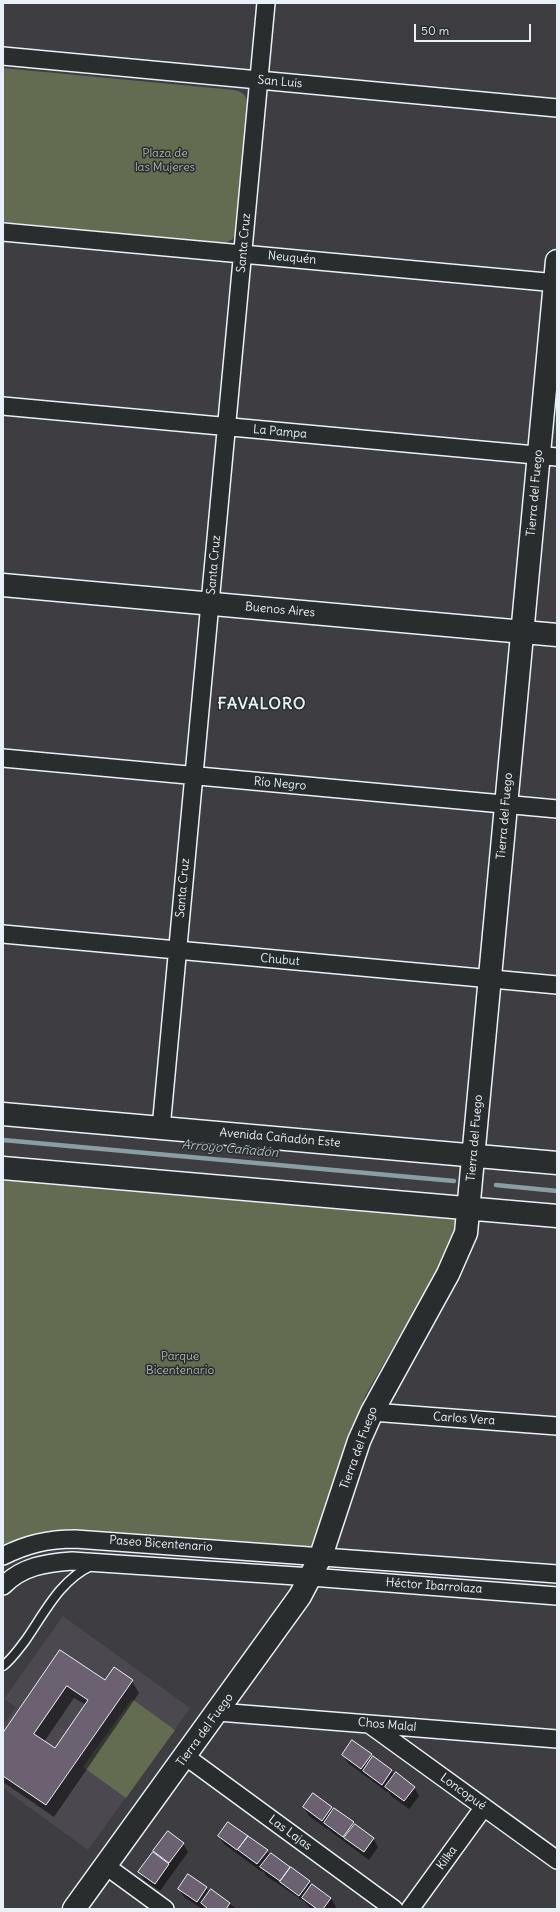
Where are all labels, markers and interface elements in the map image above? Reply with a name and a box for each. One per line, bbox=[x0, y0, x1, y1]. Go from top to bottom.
scale bar bbox=[416, 16, 533, 42]
text: 50 m bbox=[421, 23, 449, 38]
street label: San Luis bbox=[257, 73, 303, 91]
park label: Plaza de las Mujeres bbox=[135, 147, 195, 175]
street label: Santa Cruz bbox=[234, 213, 254, 273]
street label: Neuquén bbox=[267, 249, 317, 267]
street label: La Pampa bbox=[252, 422, 308, 442]
street label: Tierra del Fuego bbox=[524, 449, 546, 537]
street label: Santa Cruz bbox=[204, 535, 224, 595]
street label: Buenos Aires bbox=[244, 600, 316, 620]
district label: FAVALORO bbox=[218, 694, 306, 714]
street label: Tierra del Fuego bbox=[494, 772, 516, 860]
street label: Río Negro bbox=[253, 775, 307, 793]
street label: Santa Cruz bbox=[173, 858, 193, 918]
street label: Chubut bbox=[260, 951, 300, 969]
street label: Tierra del Fuego bbox=[464, 1094, 486, 1182]
street label: Avenida Cañadón Este bbox=[219, 1126, 341, 1150]
water label: Arroyo Cañadón bbox=[181, 1137, 279, 1161]
park label: Parque Bicentenario bbox=[146, 1350, 214, 1378]
street label: Tierra del Fuego bbox=[337, 1405, 381, 1491]
street label: Carlos Vera bbox=[432, 1410, 496, 1428]
street label: Paseo Bicentenario bbox=[109, 1533, 213, 1555]
street label: Héctor Ibarrolaza bbox=[385, 1575, 483, 1597]
street label: Tierra del Fuego bbox=[174, 1691, 236, 1769]
street label: Chos Malal bbox=[357, 1715, 417, 1735]
street label: Loncopué bbox=[437, 1771, 489, 1813]
street label: Las Lajas bbox=[266, 1813, 314, 1853]
street label: Kilka bbox=[434, 1843, 460, 1873]

